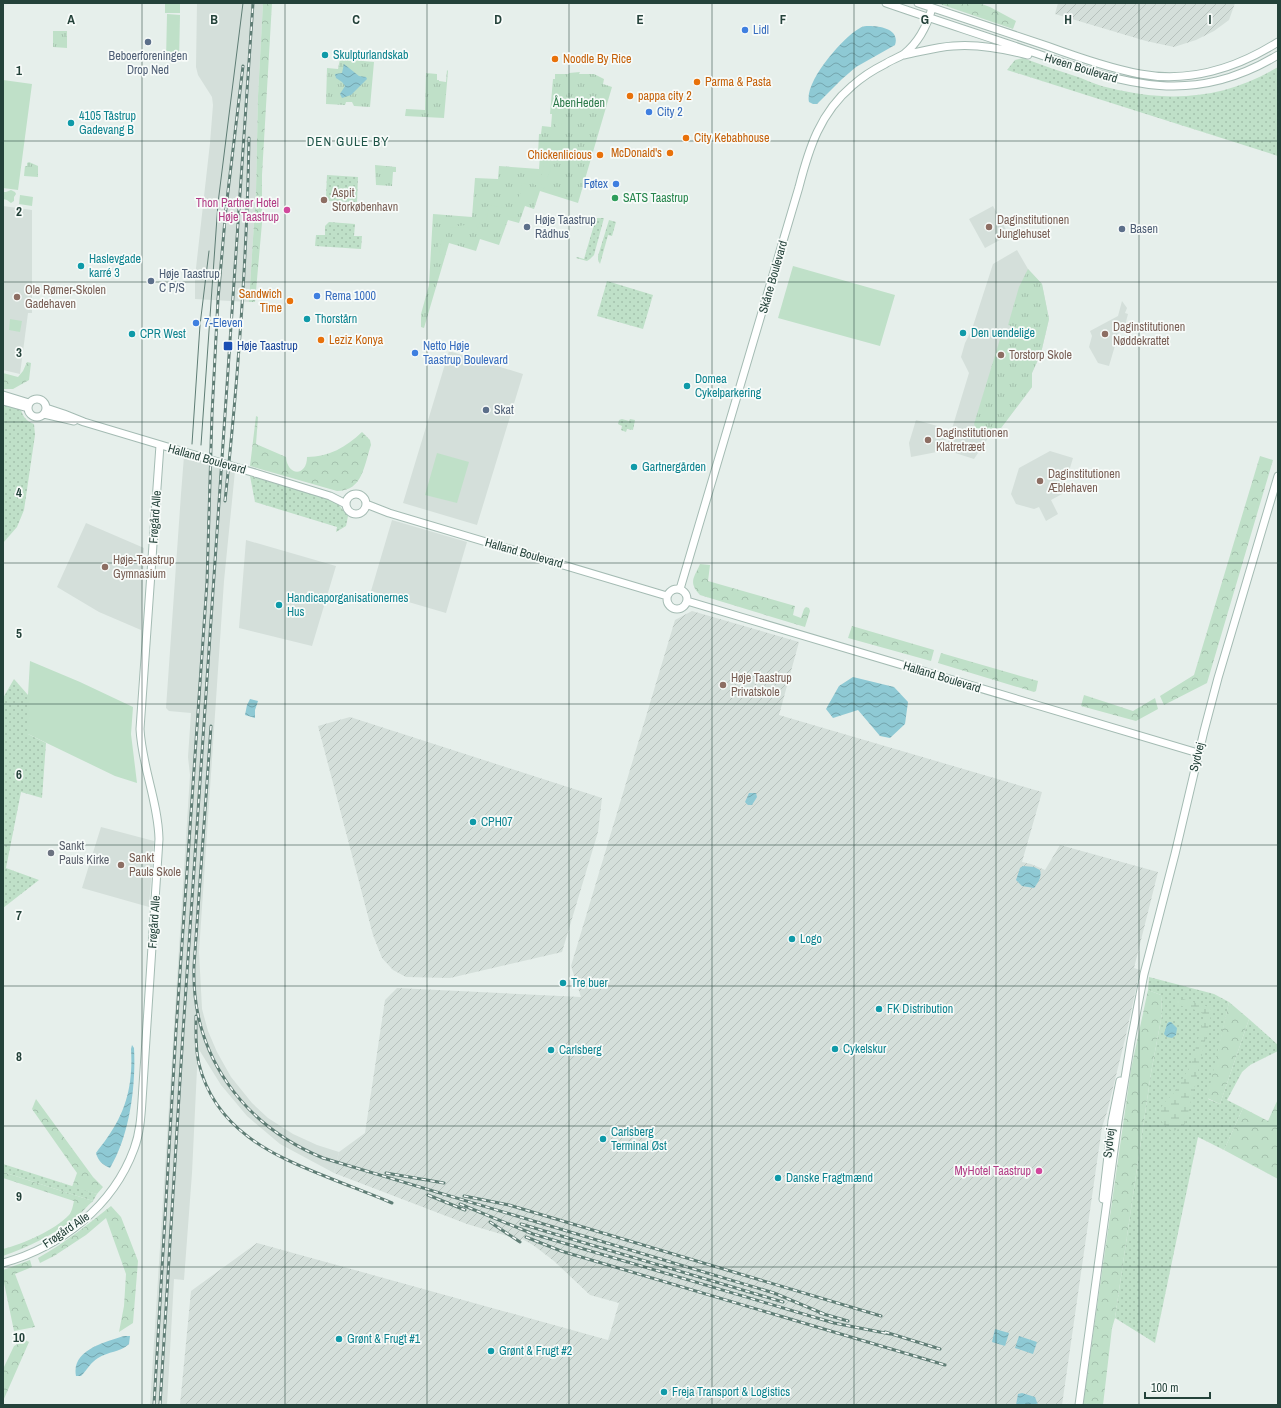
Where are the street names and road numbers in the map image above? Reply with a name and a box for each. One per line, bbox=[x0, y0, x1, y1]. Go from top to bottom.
street label: Hveen Boulevard bbox=[1043, 49, 1119, 87]
street label: Skåne Boulevard bbox=[755, 239, 791, 315]
street label: Halland Boulevard bbox=[166, 440, 248, 478]
street label: Frøgård Alle bbox=[145, 490, 165, 544]
street label: Halland Boulevard bbox=[483, 534, 565, 572]
street label: Halland Boulevard bbox=[901, 658, 983, 696]
street label: Sydvej bbox=[1186, 741, 1208, 773]
street label: Frøgård Alle bbox=[144, 895, 164, 949]
street label: Sydvej bbox=[1099, 1127, 1119, 1159]
street label: Frøgård Alle bbox=[40, 1209, 92, 1251]

